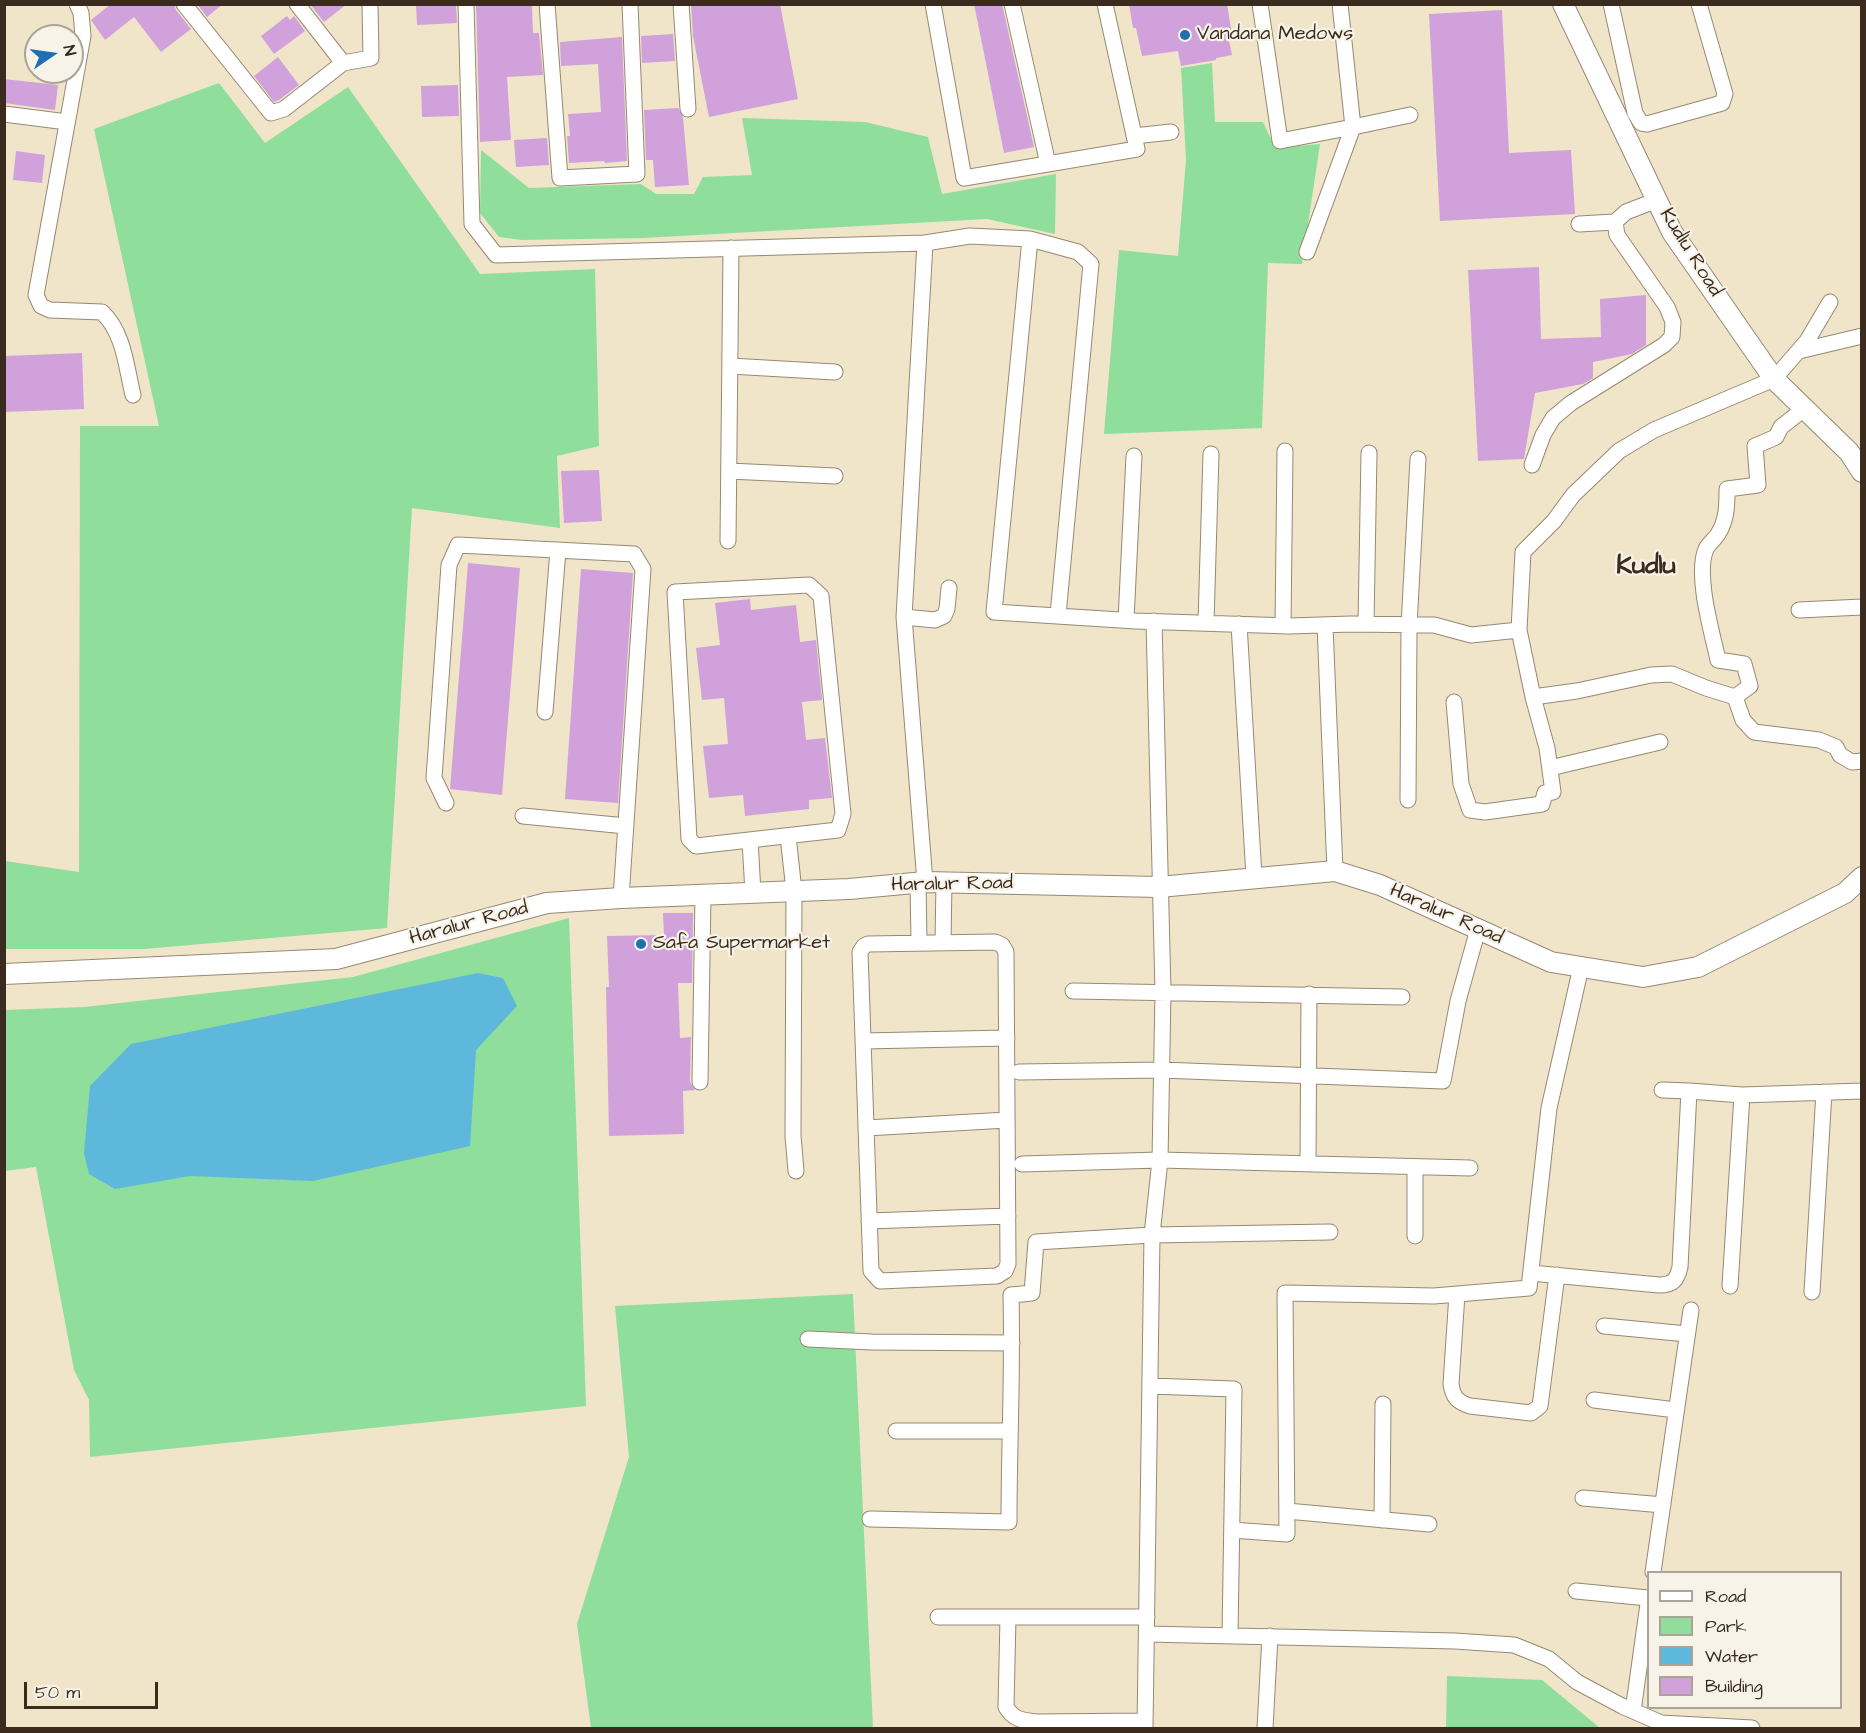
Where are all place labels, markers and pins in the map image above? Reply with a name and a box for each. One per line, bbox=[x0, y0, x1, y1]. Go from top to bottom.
place label: Vandana Medows bbox=[1197, 23, 1353, 47]
marker: Vandana Medows bbox=[1178, 28, 1192, 42]
place label: Safa Supermarket bbox=[653, 932, 830, 956]
marker: Safa Supermarket bbox=[634, 937, 648, 951]

